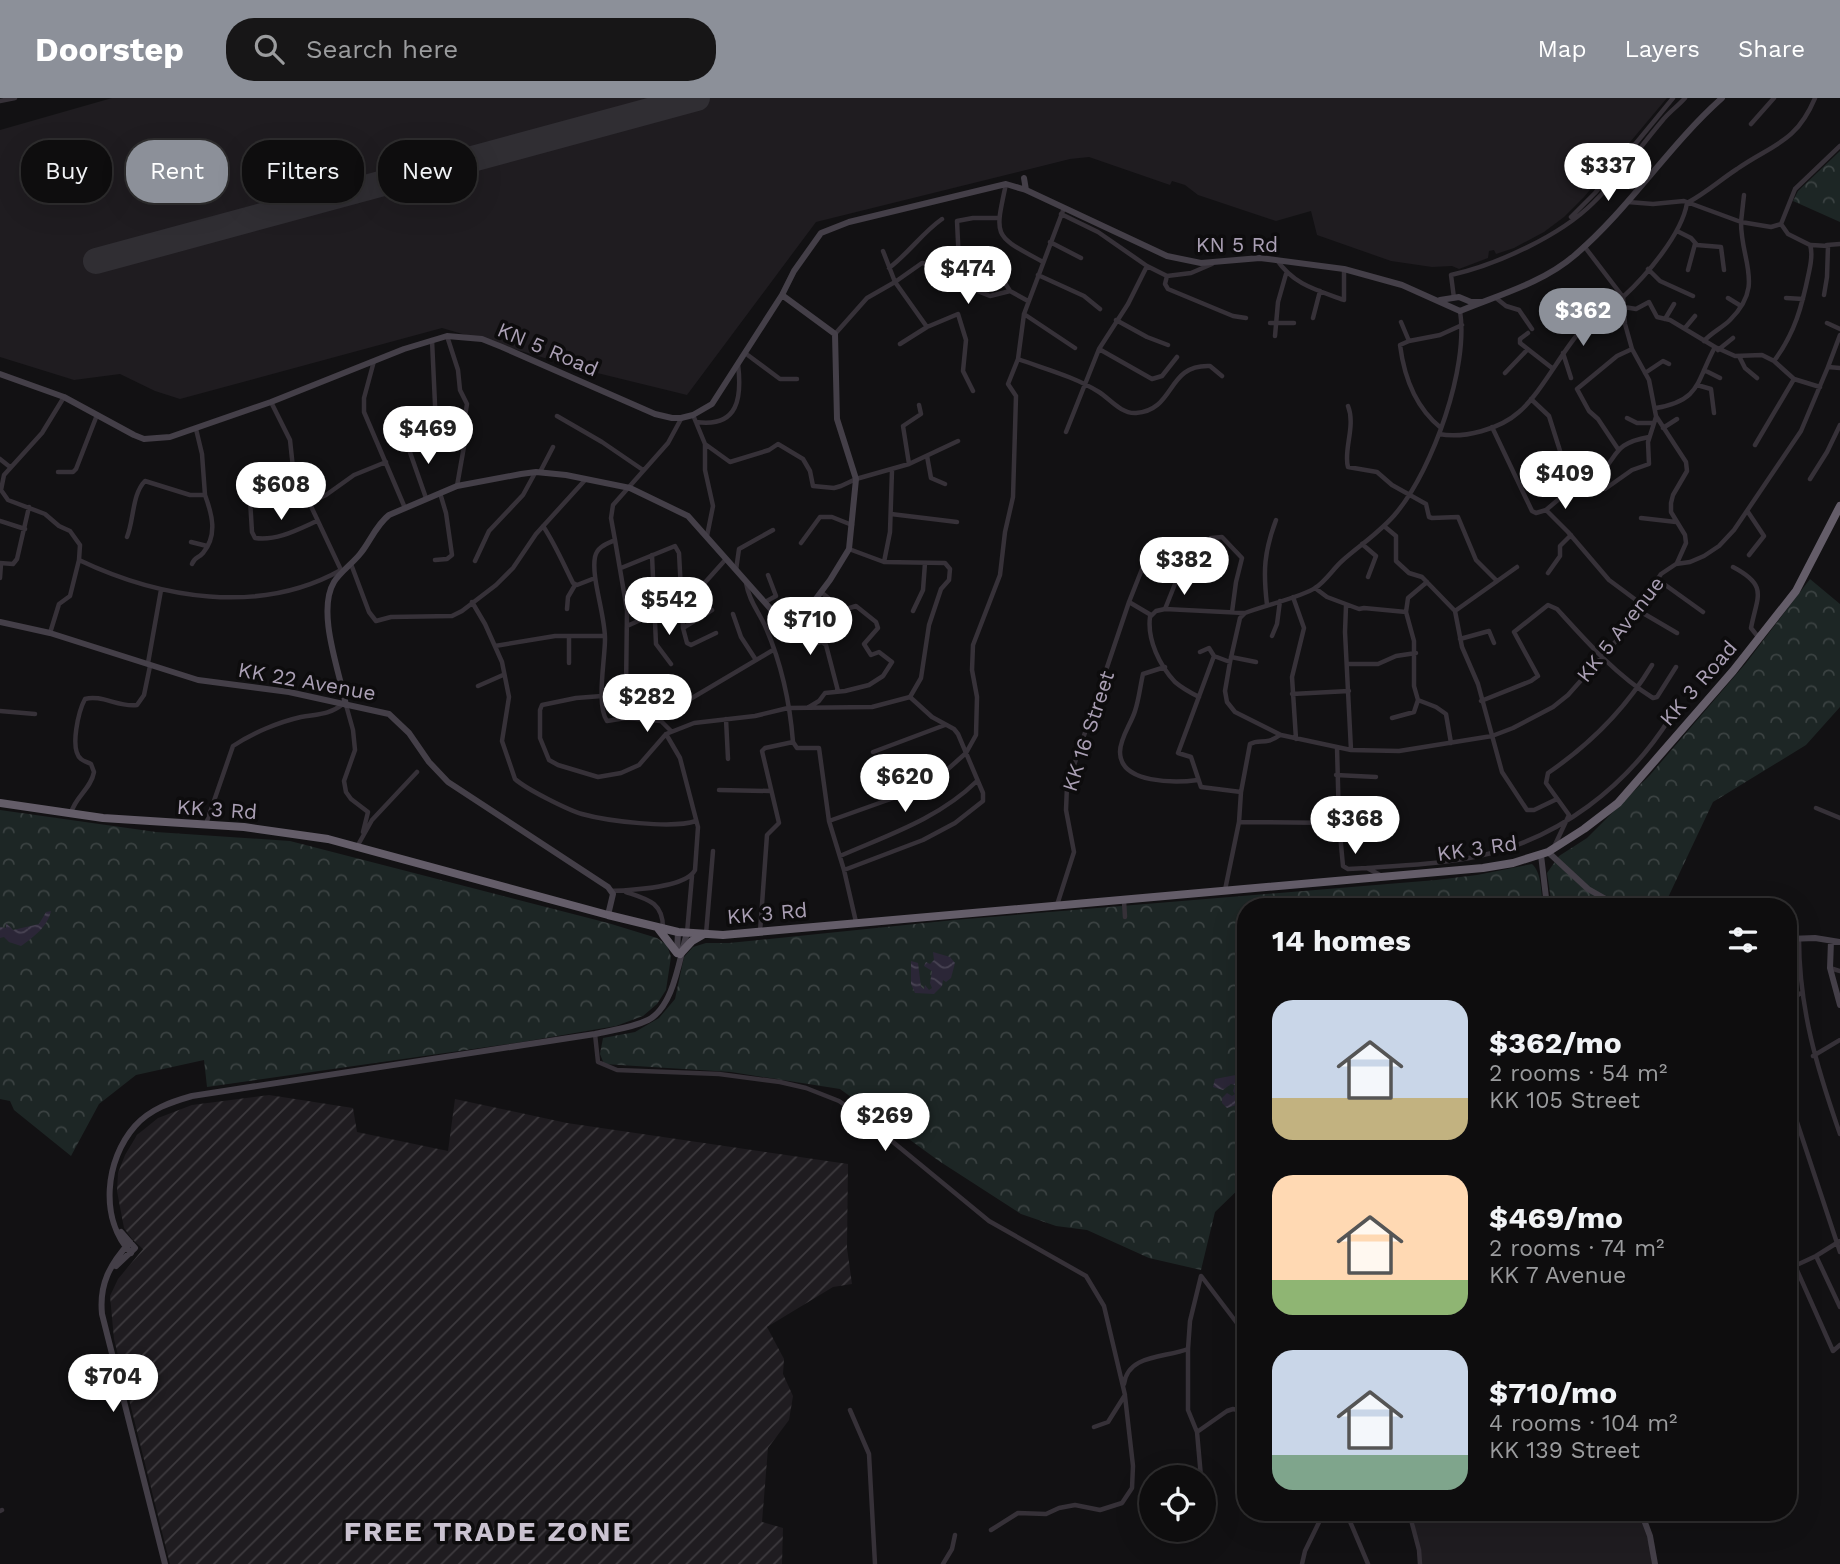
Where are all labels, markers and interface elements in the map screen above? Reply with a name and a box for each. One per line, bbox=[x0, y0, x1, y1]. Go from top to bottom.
search box bbox=[226, 18, 716, 81]
text: Doorstep bbox=[35, 30, 184, 69]
icon: search bbox=[250, 30, 288, 68]
text: Search here bbox=[306, 34, 458, 64]
text: Map bbox=[1538, 35, 1586, 63]
text: Layers bbox=[1624, 35, 1700, 63]
text: Share bbox=[1738, 35, 1805, 63]
chip: Buy bbox=[21, 140, 112, 203]
chip: Rent bbox=[126, 140, 228, 203]
chip: Filters bbox=[242, 140, 364, 203]
chip: New bbox=[378, 140, 477, 203]
pin: $337 bbox=[1567, 144, 1649, 203]
text: $337 bbox=[1580, 152, 1636, 179]
street label: KN 5 Rd bbox=[1196, 232, 1278, 257]
pin: $474 bbox=[927, 246, 1009, 306]
text: $474 bbox=[940, 255, 996, 282]
pin: $362 bbox=[1542, 288, 1624, 348]
text: $362 bbox=[1555, 297, 1611, 324]
street label: KN 5 Road bbox=[494, 317, 602, 381]
pin: $469 bbox=[387, 406, 469, 466]
text: $469 bbox=[399, 415, 457, 442]
pin: $409 bbox=[1524, 452, 1606, 511]
text: $409 bbox=[1536, 460, 1594, 487]
pin: $608 bbox=[240, 462, 322, 522]
text: $608 bbox=[252, 471, 310, 498]
pin: $382 bbox=[1143, 538, 1225, 597]
text: $382 bbox=[1156, 546, 1212, 573]
street label: KK 5 Avenue bbox=[1571, 571, 1669, 687]
pin: $542 bbox=[628, 578, 710, 637]
text: $542 bbox=[641, 586, 697, 613]
pin: $710 bbox=[769, 598, 851, 657]
text: $710 bbox=[783, 606, 837, 633]
street label: KK 3 Road bbox=[1654, 635, 1742, 731]
street label: KK 22 Avenue bbox=[236, 657, 378, 705]
street label: KK 16 Street bbox=[1057, 667, 1119, 794]
pin: $282 bbox=[606, 674, 688, 734]
text: $282 bbox=[619, 683, 675, 710]
pin: $620 bbox=[864, 754, 946, 814]
text: $620 bbox=[876, 763, 934, 790]
street label: KK 3 Rd bbox=[176, 794, 258, 824]
pin: $368 bbox=[1314, 796, 1396, 856]
text: $368 bbox=[1327, 805, 1383, 832]
street label: KK 3 Rd bbox=[1435, 830, 1519, 866]
street label: KK 3 Rd bbox=[726, 897, 808, 929]
icon: filters bbox=[1724, 921, 1762, 959]
text: 14 homes bbox=[1272, 923, 1411, 958]
text: $362/mo bbox=[1489, 1025, 1622, 1060]
icon: home bbox=[1328, 1028, 1412, 1112]
text: 2 rooms · 54 m² bbox=[1489, 1060, 1667, 1087]
text: KK 105 Street bbox=[1489, 1087, 1640, 1114]
pin: $269 bbox=[844, 1094, 926, 1153]
text: $269 bbox=[857, 1102, 913, 1129]
text: $469/mo bbox=[1489, 1200, 1623, 1235]
icon: home bbox=[1328, 1203, 1412, 1287]
text: 2 rooms · 74 m² bbox=[1489, 1235, 1664, 1262]
text: KK 7 Avenue bbox=[1489, 1262, 1626, 1289]
pin: $704 bbox=[72, 1354, 154, 1414]
text: $704 bbox=[84, 1363, 142, 1390]
text: $710/mo bbox=[1489, 1375, 1617, 1410]
icon: home bbox=[1328, 1378, 1412, 1462]
text: 4 rooms · 104 m² bbox=[1489, 1410, 1677, 1437]
text: KK 139 Street bbox=[1489, 1437, 1640, 1464]
map controls bbox=[1139, 1465, 1216, 1542]
button: locate bbox=[1139, 1465, 1216, 1542]
district label: FREE TRADE ZONE bbox=[344, 1515, 632, 1548]

